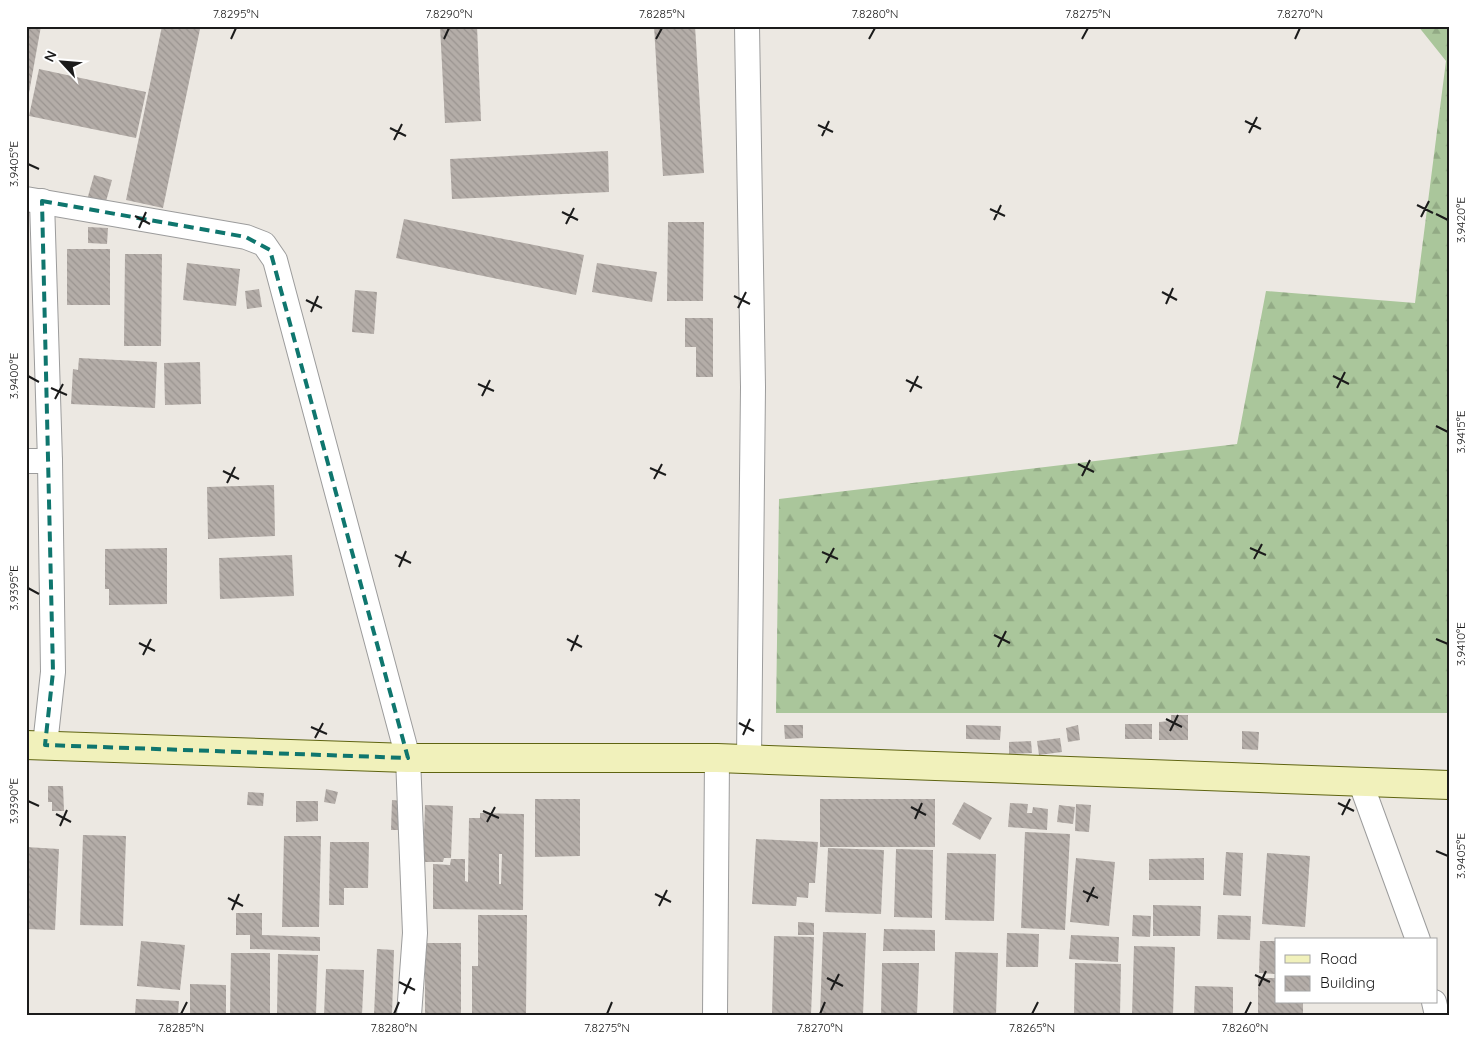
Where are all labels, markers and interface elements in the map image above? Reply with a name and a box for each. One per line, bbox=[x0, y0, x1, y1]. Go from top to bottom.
text: 7.8295°N bbox=[213, 6, 259, 21]
text: 7.8290°N bbox=[425, 6, 473, 21]
text: 7.8285°N bbox=[639, 6, 685, 21]
text: 7.8280°N bbox=[851, 6, 899, 21]
text: 7.8275°N bbox=[1065, 6, 1111, 21]
text: 7.8270°N bbox=[1277, 6, 1323, 21]
north arrow bbox=[38, 38, 88, 88]
text: N bbox=[40, 48, 61, 65]
text: 3.9405°E bbox=[6, 141, 21, 187]
text: 3.9420°E bbox=[1453, 197, 1468, 243]
text: 3.9400°E bbox=[6, 353, 21, 399]
text: 3.9415°E bbox=[1453, 410, 1468, 454]
text: 3.9395°E bbox=[6, 565, 21, 611]
text: 3.9410°E bbox=[1453, 622, 1468, 666]
text: 3.9390°E bbox=[6, 778, 21, 824]
text: 3.9405°E bbox=[1453, 833, 1468, 879]
legend bbox=[1275, 938, 1438, 1004]
text: Road bbox=[1320, 949, 1357, 968]
text: Building bbox=[1320, 973, 1375, 992]
text: 7.8285°N bbox=[158, 1020, 204, 1035]
text: 7.8280°N bbox=[370, 1020, 418, 1035]
text: 7.8275°N bbox=[584, 1020, 630, 1035]
text: 7.8270°N bbox=[797, 1020, 843, 1035]
text: 7.8265°N bbox=[1009, 1020, 1055, 1035]
text: 7.8260°N bbox=[1221, 1020, 1269, 1035]

